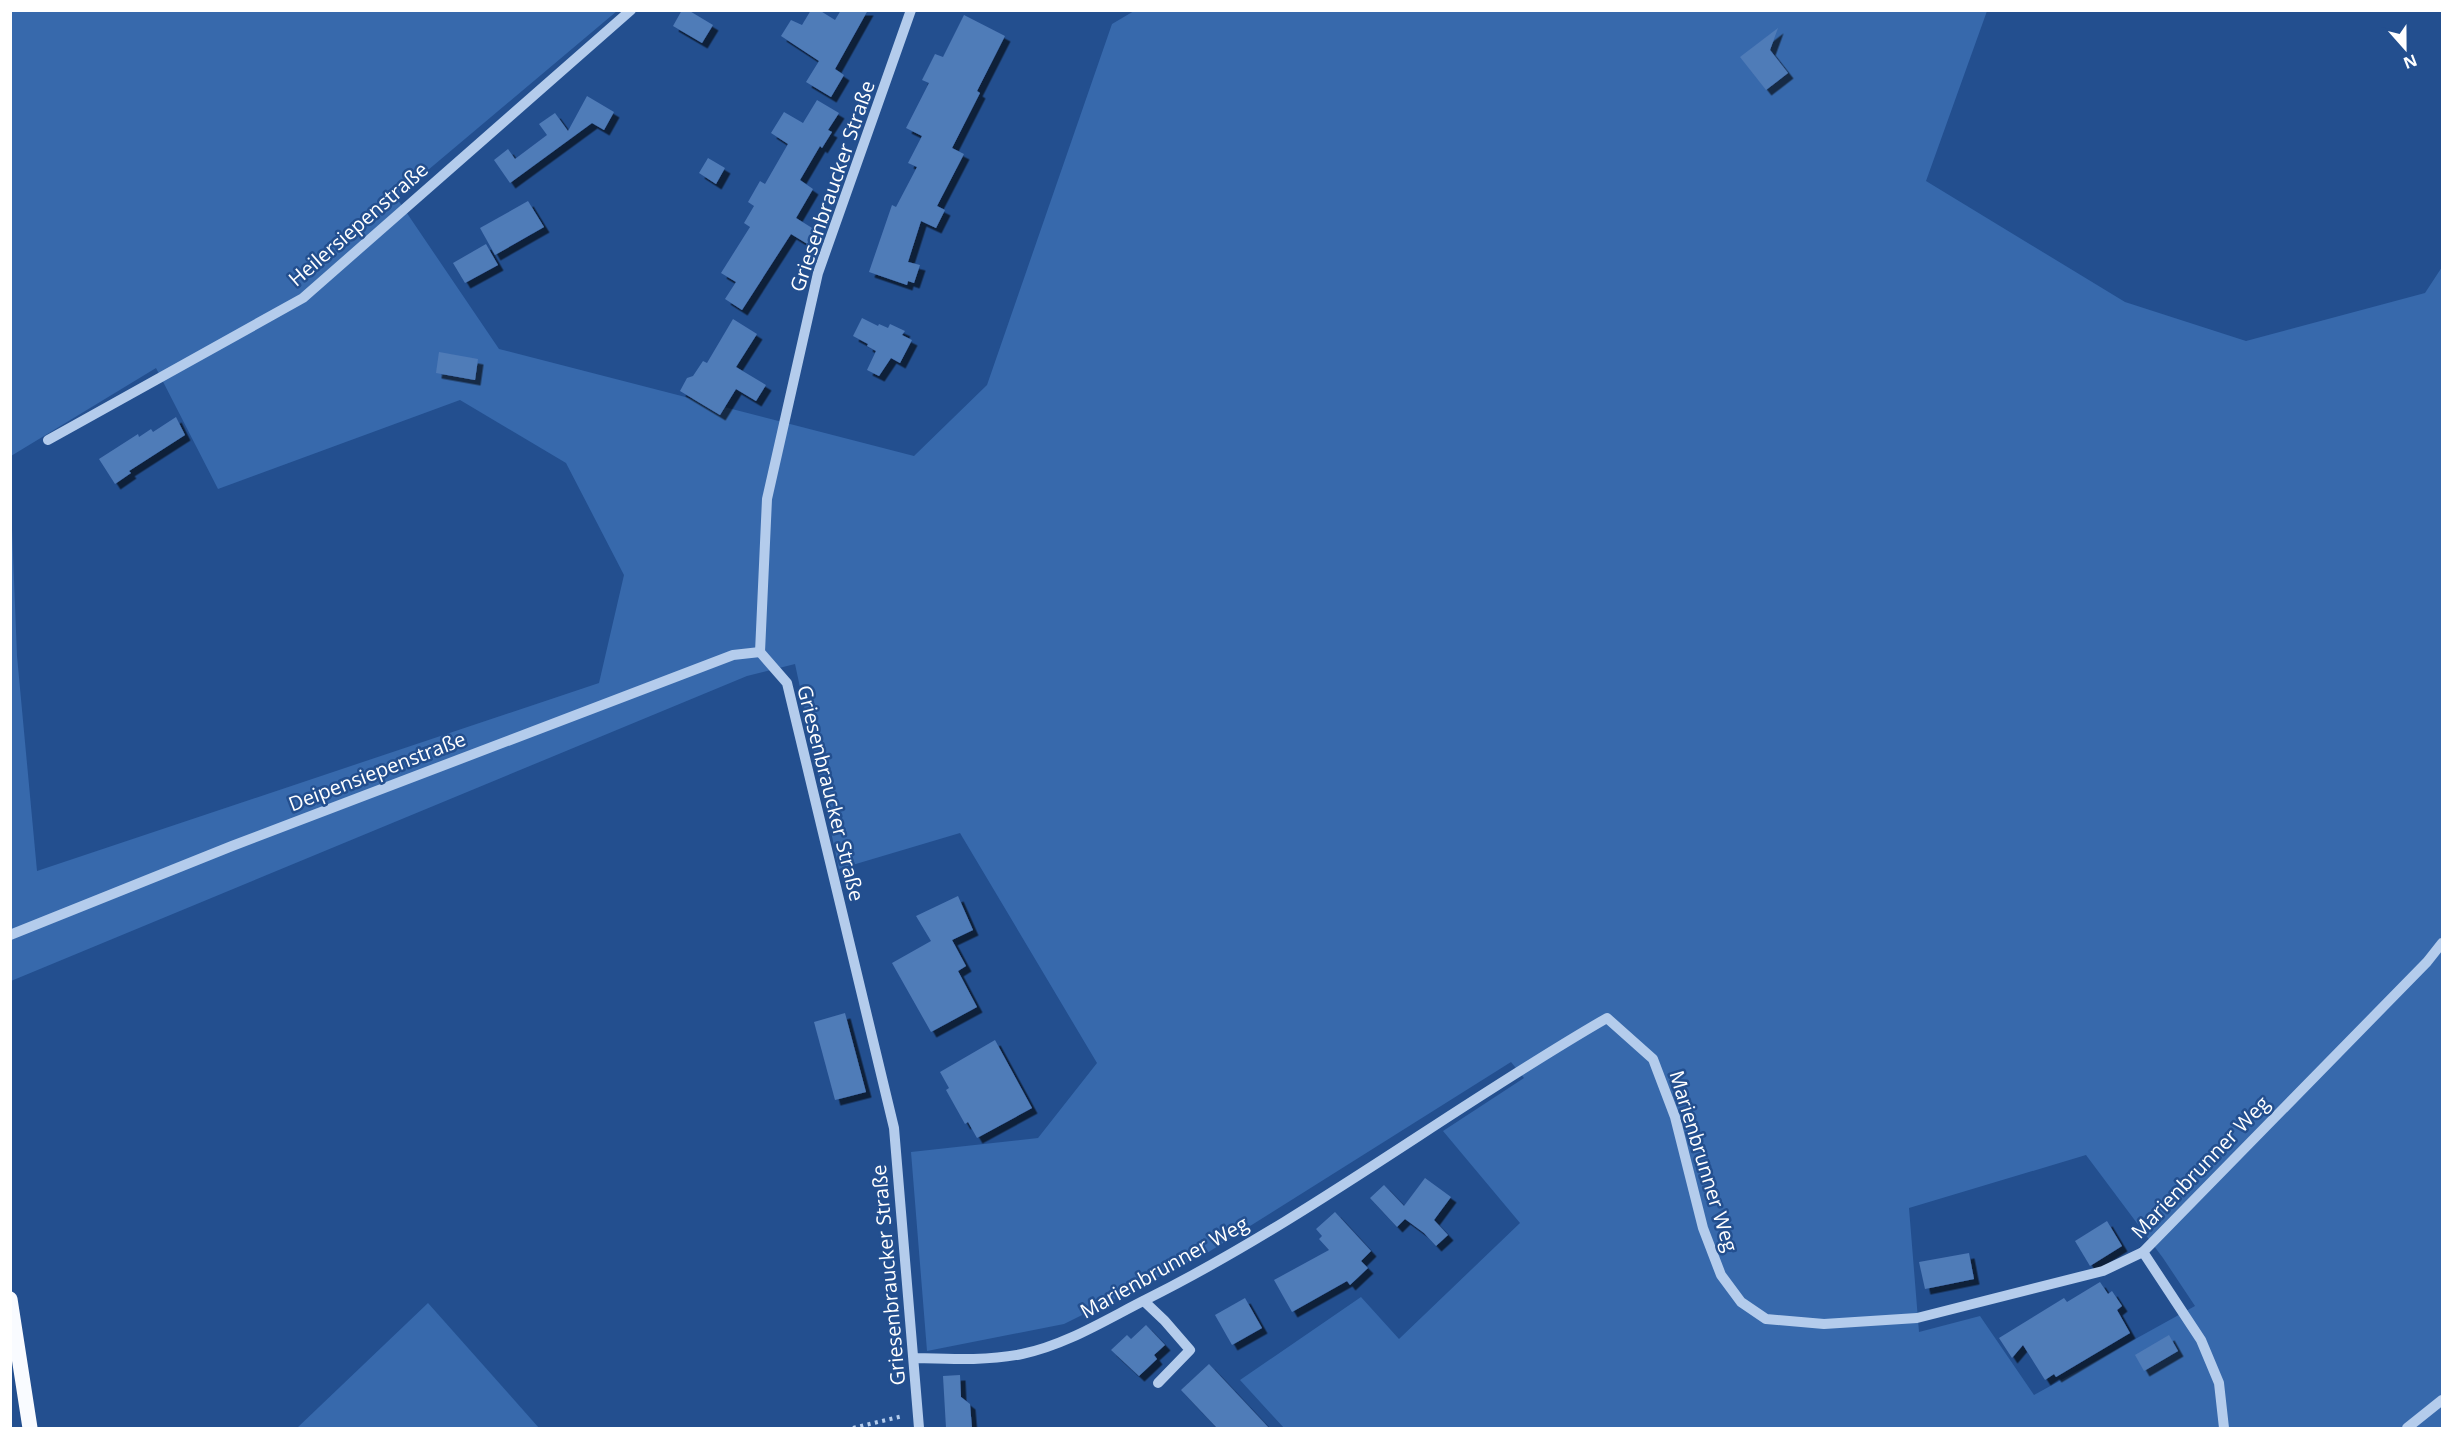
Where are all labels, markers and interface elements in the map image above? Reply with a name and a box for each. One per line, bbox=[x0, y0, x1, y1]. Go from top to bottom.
north arrow bbox=[2375, 18, 2435, 78]
text: N bbox=[2400, 49, 2420, 75]
street label: Griesenbraucker Straße bbox=[783, 77, 881, 295]
street label: Heilersiepenstraße bbox=[282, 156, 434, 292]
street label: Griesenbraucker Straße bbox=[791, 682, 871, 904]
street label: Deipensiepenstraße bbox=[285, 725, 469, 817]
street label: Marienbrunner Weg bbox=[1664, 1067, 1744, 1255]
street label: Marienbrunner Weg bbox=[2125, 1090, 2275, 1244]
street label: Griesenbraucker Straße bbox=[865, 1163, 911, 1387]
street label: Marienbrunner Weg bbox=[1075, 1210, 1253, 1324]

